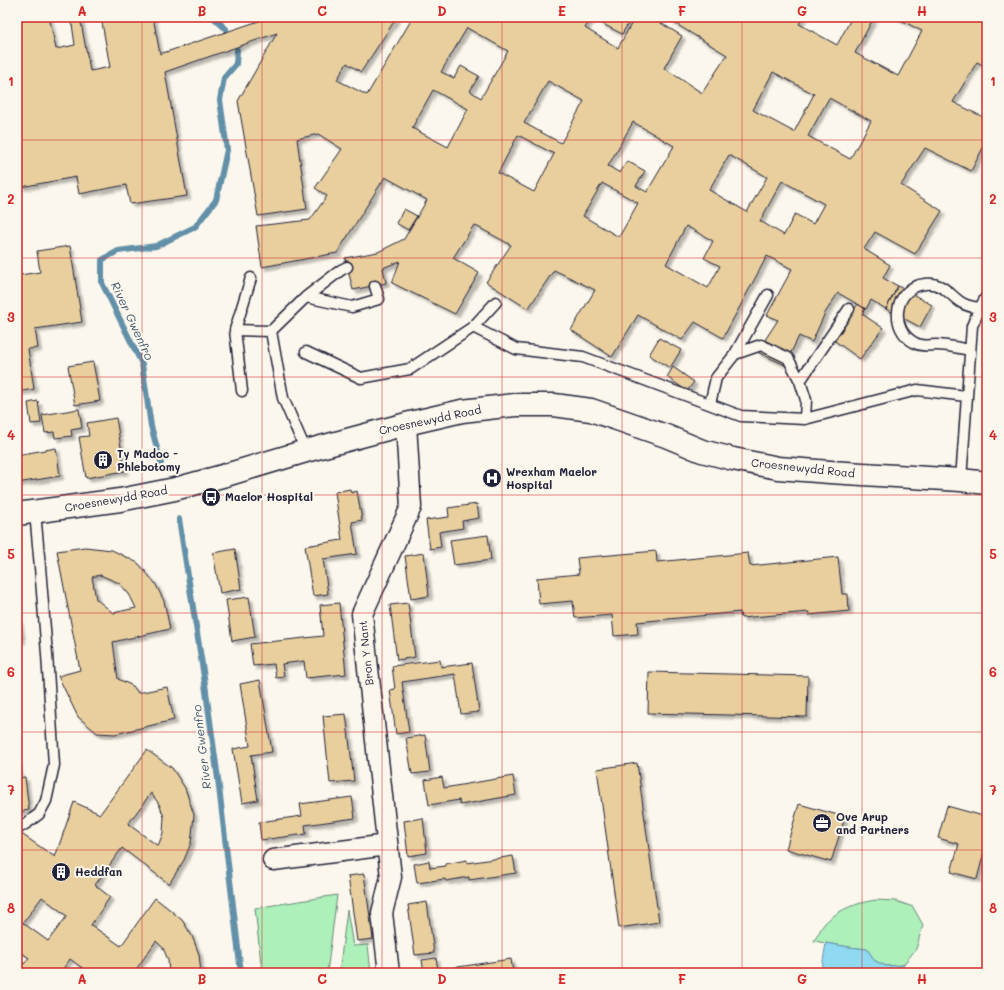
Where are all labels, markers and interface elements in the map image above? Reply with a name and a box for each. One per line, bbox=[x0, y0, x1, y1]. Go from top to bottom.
text: A bbox=[77, 2, 87, 19]
text: B bbox=[198, 2, 207, 19]
text: C bbox=[317, 2, 327, 19]
text: D bbox=[437, 2, 447, 19]
text: E bbox=[558, 2, 566, 19]
text: F bbox=[678, 2, 686, 19]
text: G bbox=[797, 2, 807, 19]
text: H bbox=[917, 2, 927, 19]
text: 1 bbox=[8, 72, 14, 89]
text: 1 bbox=[990, 72, 996, 89]
text: 2 bbox=[7, 190, 15, 207]
text: 2 bbox=[989, 190, 997, 207]
water label: River Gwenfro bbox=[108, 279, 158, 363]
text: 3 bbox=[7, 308, 15, 325]
text: 3 bbox=[989, 308, 997, 325]
street label: Croesnewydd Road bbox=[377, 401, 482, 438]
text: 4 bbox=[7, 426, 15, 443]
text: 4 bbox=[989, 426, 997, 443]
place label: Ty Madoc - Phlebotomy bbox=[117, 446, 180, 474]
building icon: Ty Madoc - Phlebotomy bbox=[92, 449, 114, 471]
street label: Croesnewydd Road bbox=[750, 455, 856, 480]
place label: Wrexham Maelor Hospital bbox=[506, 464, 597, 492]
hospital icon: Wrexham Maelor Hospital bbox=[481, 467, 503, 489]
street label: Croesnewydd Road bbox=[63, 482, 168, 515]
bus stop icon: Maelor Hospital bbox=[200, 486, 222, 508]
place label: Maelor Hospital bbox=[225, 489, 313, 504]
text: 5 bbox=[7, 545, 15, 562]
text: 5 bbox=[989, 545, 997, 562]
street label: Bron Y Nant bbox=[355, 620, 376, 686]
text: 6 bbox=[7, 663, 15, 680]
text: 6 bbox=[989, 663, 997, 680]
water label: River Gwenfro bbox=[188, 704, 214, 790]
text: 7 bbox=[7, 781, 15, 798]
text: 7 bbox=[989, 781, 997, 798]
place label: Ove Arup and Partners bbox=[836, 809, 909, 837]
office icon: Ove Arup and Partners bbox=[811, 812, 833, 834]
building icon: Heddfan bbox=[50, 861, 72, 883]
place label: Heddfan bbox=[75, 864, 122, 879]
text: 8 bbox=[7, 899, 15, 916]
text: 8 bbox=[989, 899, 997, 916]
text: A bbox=[77, 970, 87, 987]
text: B bbox=[198, 970, 207, 987]
text: C bbox=[317, 970, 327, 987]
text: D bbox=[437, 970, 447, 987]
text: E bbox=[558, 970, 566, 987]
text: F bbox=[678, 970, 686, 987]
text: G bbox=[797, 970, 807, 987]
text: H bbox=[917, 970, 927, 987]

